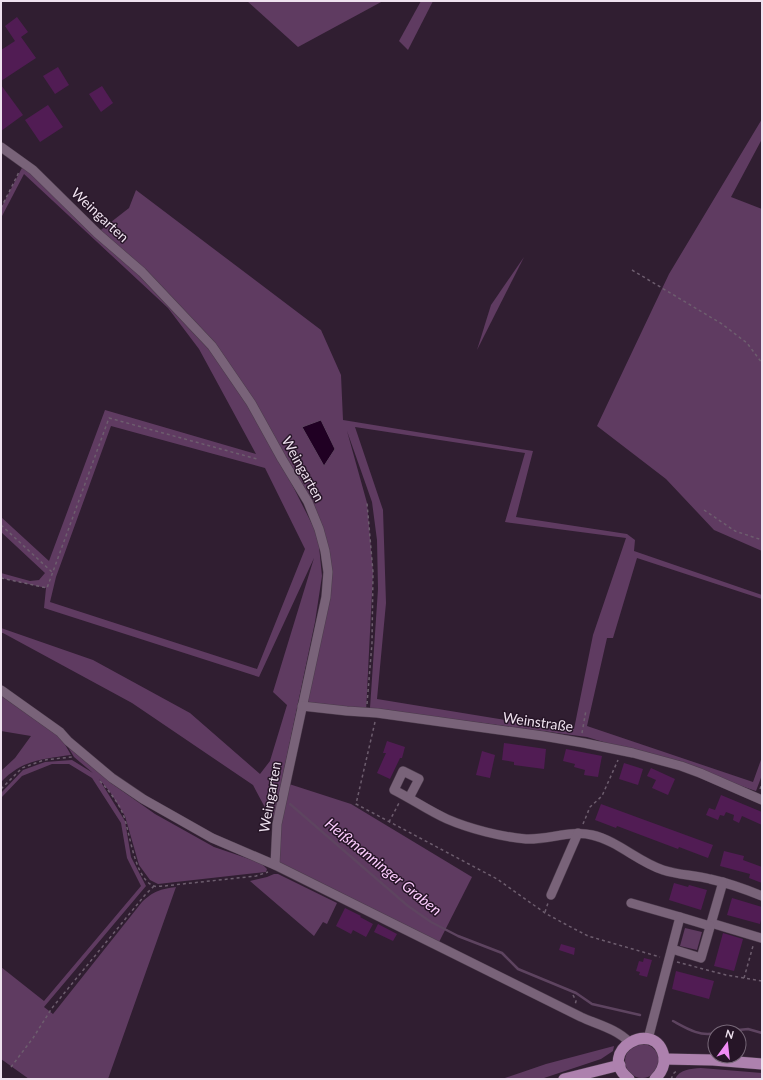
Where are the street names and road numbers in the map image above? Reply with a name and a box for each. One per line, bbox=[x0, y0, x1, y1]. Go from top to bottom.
street label: Weingarten bbox=[68, 184, 132, 245]
street label: Weingarten bbox=[279, 433, 328, 504]
street label: Weinstraße bbox=[502, 708, 574, 735]
street label: Weingarten bbox=[255, 760, 284, 834]

